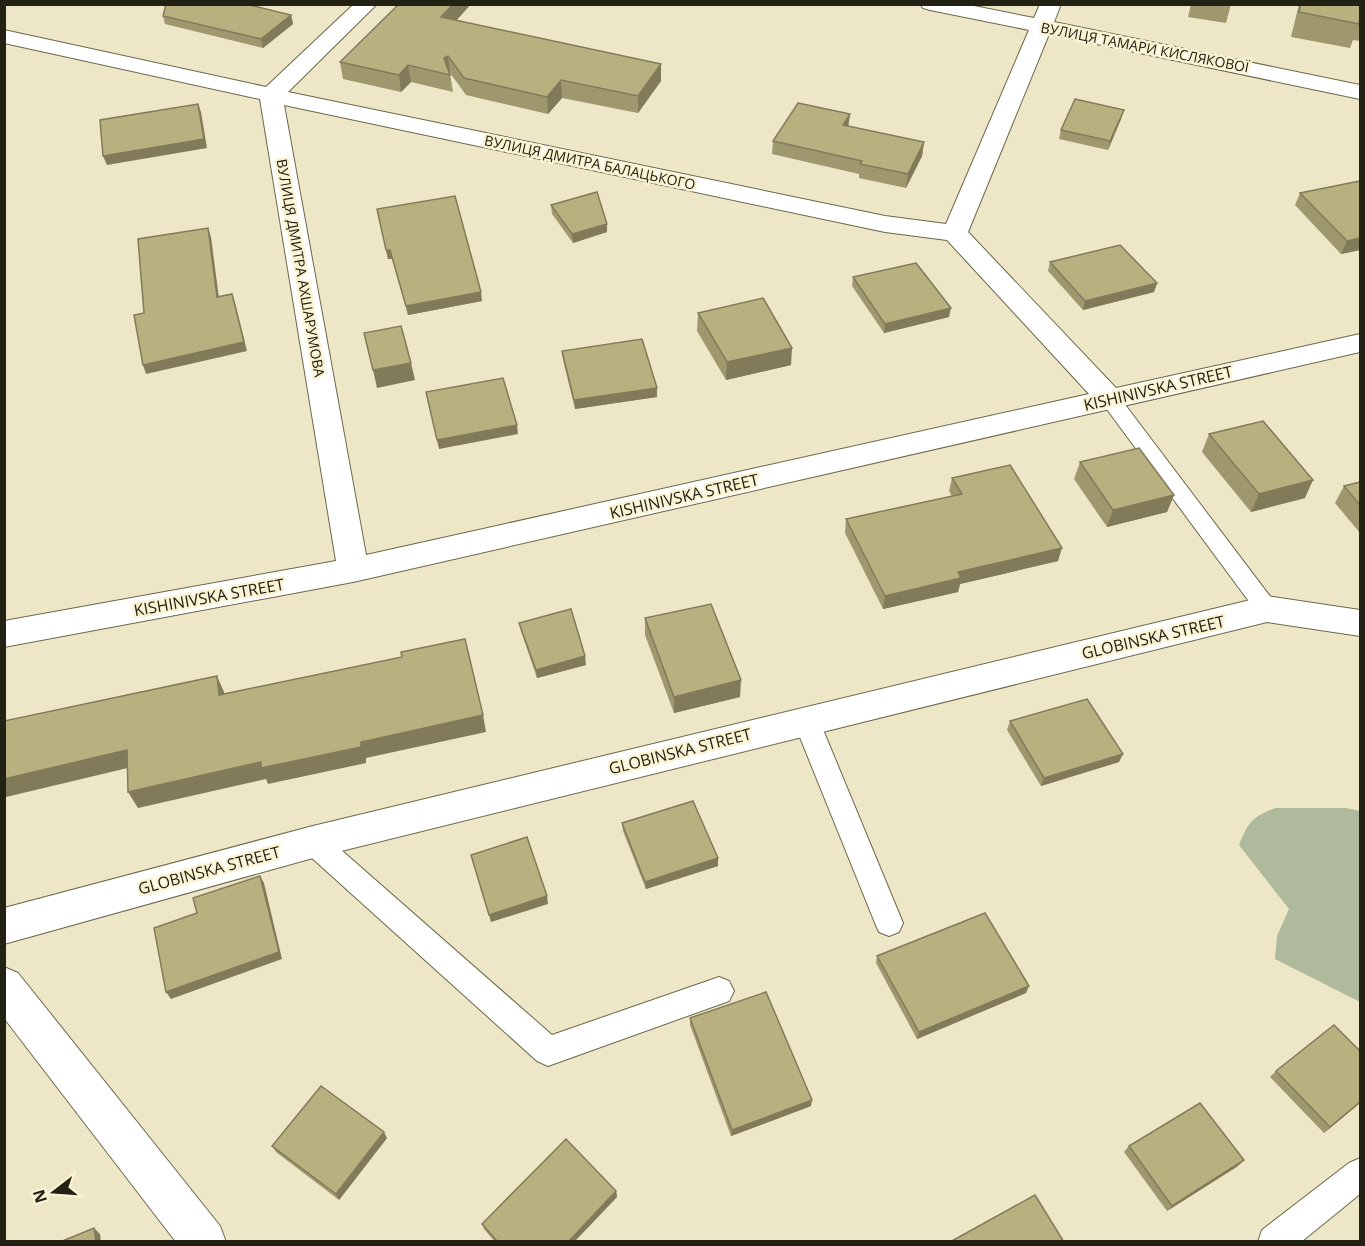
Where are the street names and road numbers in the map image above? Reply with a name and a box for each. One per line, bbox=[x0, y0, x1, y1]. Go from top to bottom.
street label: ВУЛИЦЯ ТАМАРИ КИСЛЯКОВОЇ bbox=[1039, 17, 1251, 77]
street label: ВУЛИЦЯ ДМИТРА БАЛАЦЬКОГО bbox=[483, 130, 697, 194]
street label: ВУЛИЦЯ ДМИТРА АХШАРУМОВА bbox=[272, 157, 330, 379]
street label: KISHINIVSKA STREET bbox=[1081, 360, 1235, 416]
street label: KISHINIVSKA STREET bbox=[607, 468, 761, 524]
street label: KISHINIVSKA STREET bbox=[132, 573, 286, 621]
street label: GLOBINSKA STREET bbox=[1079, 610, 1227, 664]
street label: GLOBINSKA STREET bbox=[606, 723, 754, 779]
street label: GLOBINSKA STREET bbox=[136, 840, 283, 900]

